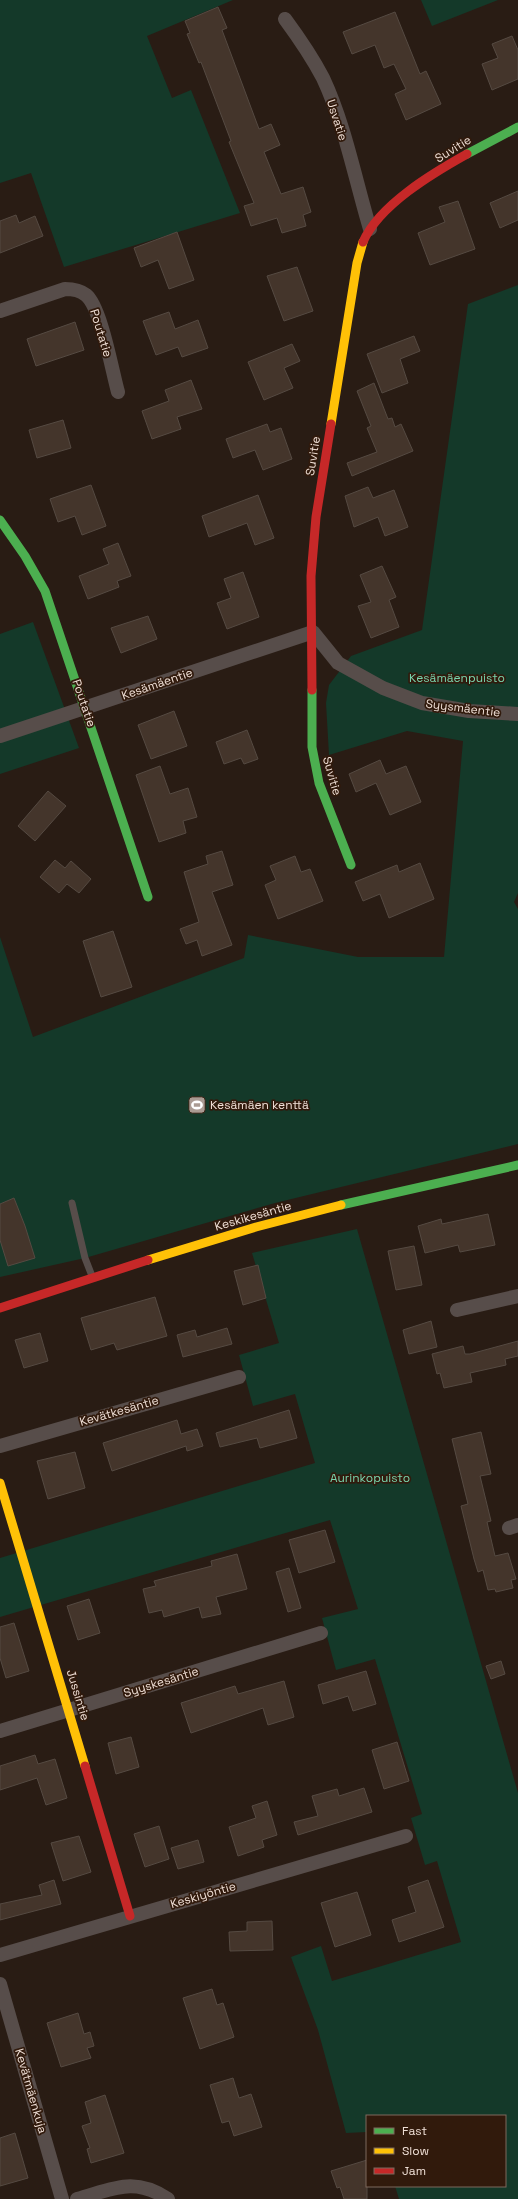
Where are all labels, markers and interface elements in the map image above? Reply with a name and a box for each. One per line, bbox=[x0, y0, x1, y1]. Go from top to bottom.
street label: Usvatie bbox=[323, 97, 351, 143]
street label: Suvitie bbox=[432, 132, 474, 166]
street label: Poutatie bbox=[86, 307, 116, 359]
street label: Suvitie bbox=[302, 435, 324, 477]
street label: Kesämäentie bbox=[119, 664, 195, 704]
park label: Kesämäenpuisto bbox=[409, 670, 505, 686]
street label: Poutatie bbox=[68, 677, 100, 729]
street label: Syysmäentie bbox=[425, 695, 501, 721]
street label: Suvitie bbox=[319, 755, 345, 797]
sports icon: Kesämäen kenttä bbox=[187, 1095, 207, 1115]
place label: Kesämäen kenttä bbox=[210, 1097, 309, 1113]
street label: Keskikesäntie bbox=[213, 1197, 293, 1235]
street label: Kevätkesäntie bbox=[78, 1392, 160, 1430]
park label: Aurinkopuisto bbox=[330, 1470, 410, 1486]
street label: Syyskesäntie bbox=[122, 1663, 200, 1701]
street label: Jussintie bbox=[63, 1668, 93, 1722]
street label: Keskiyöntie bbox=[168, 1878, 238, 1912]
street label: Kevätmäenkuja bbox=[11, 2047, 51, 2135]
legend bbox=[366, 2115, 506, 2187]
text: Fast bbox=[402, 2123, 427, 2139]
text: Slow bbox=[402, 2143, 429, 2159]
text: Jam bbox=[402, 2163, 426, 2179]

